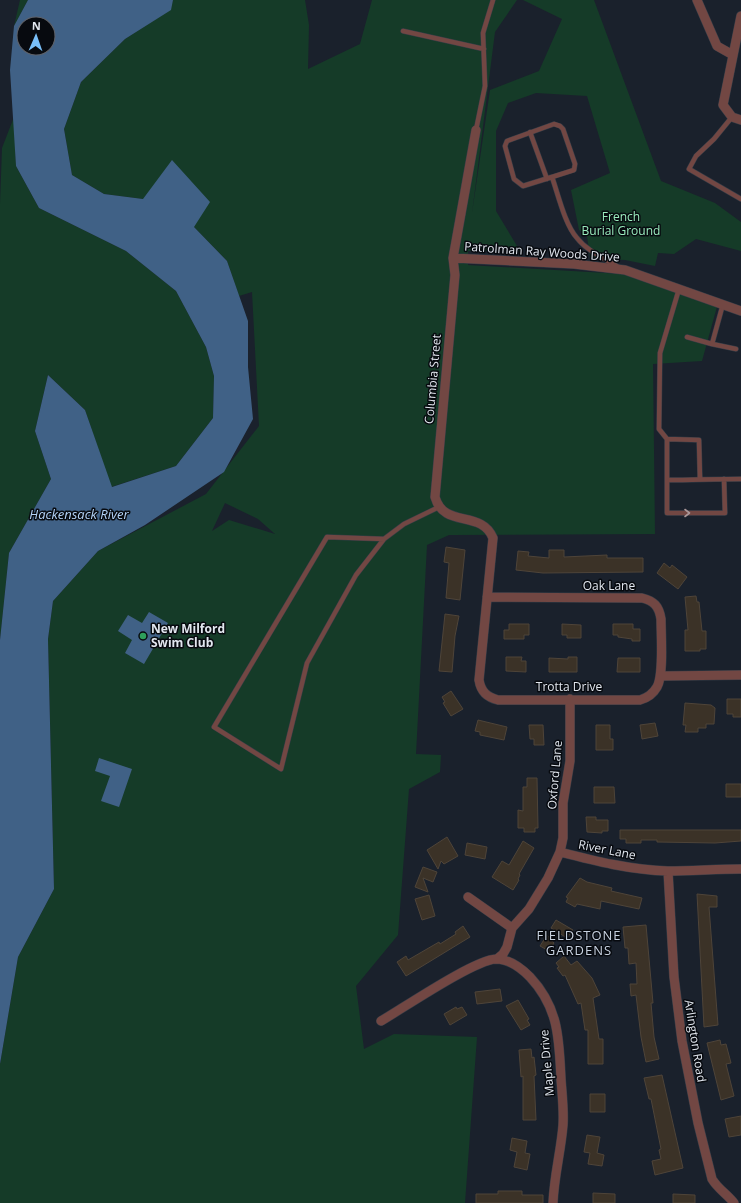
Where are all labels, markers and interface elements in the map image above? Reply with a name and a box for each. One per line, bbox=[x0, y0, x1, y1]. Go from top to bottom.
north arrow bbox=[16, 16, 56, 56]
text: N bbox=[32, 18, 41, 33]
park label: French Burial Ground bbox=[582, 208, 660, 239]
street label: Patrolman Ray Woods Drive bbox=[464, 238, 621, 265]
street label: Columbia Street bbox=[420, 333, 445, 425]
water label: Hackensack River bbox=[29, 505, 130, 523]
one-way arrow bbox=[684, 509, 690, 517]
street label: Oak Lane bbox=[583, 577, 635, 594]
place label: New Milford Swim Club bbox=[151, 620, 225, 651]
marker: New Milford Swim Club bbox=[138, 631, 148, 641]
street label: Trotta Drive bbox=[536, 678, 602, 695]
street label: Oxford Lane bbox=[543, 739, 566, 810]
street label: River Lane bbox=[577, 836, 638, 863]
district label: FIELDSTONE GARDENS bbox=[536, 926, 622, 959]
street label: Arlington Road bbox=[681, 999, 710, 1083]
street label: Maple Drive bbox=[535, 1029, 558, 1097]

